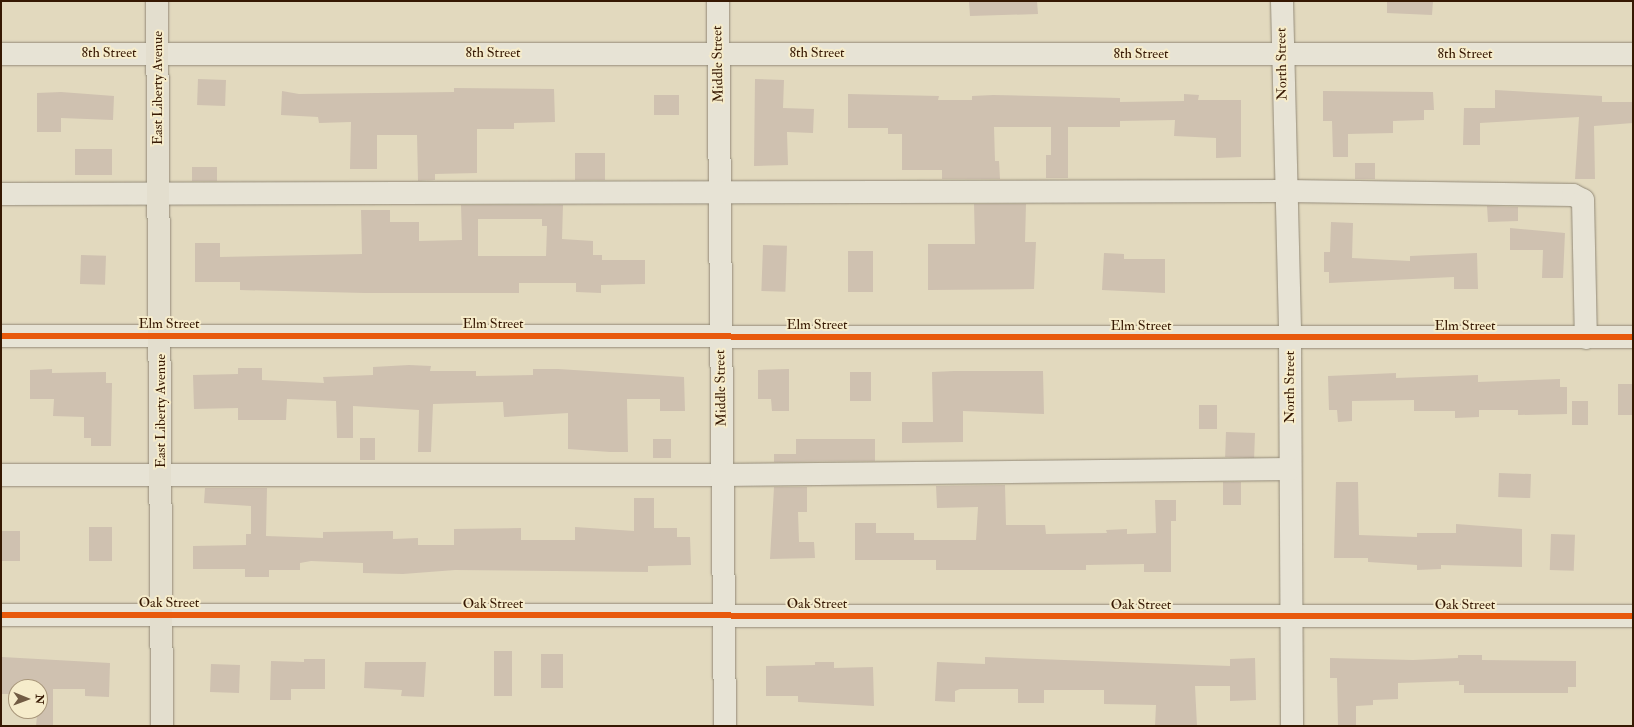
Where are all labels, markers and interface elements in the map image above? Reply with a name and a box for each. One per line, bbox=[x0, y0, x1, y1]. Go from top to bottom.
street label: Middle Street bbox=[709, 25, 727, 103]
street label: North Street bbox=[1273, 27, 1291, 101]
street label: East Liberty Avenue bbox=[150, 31, 166, 145]
street label: 8th Street bbox=[81, 45, 137, 61]
street label: 8th Street bbox=[465, 45, 521, 61]
street label: 8th Street bbox=[789, 45, 845, 61]
street label: 8th Street bbox=[1113, 46, 1169, 62]
street label: 8th Street bbox=[1437, 46, 1493, 62]
street label: Elm Street bbox=[138, 316, 200, 332]
street label: Elm Street bbox=[462, 316, 524, 332]
street label: Elm Street bbox=[786, 317, 848, 333]
street label: Elm Street bbox=[1110, 318, 1172, 334]
street label: Elm Street bbox=[1434, 318, 1496, 334]
street label: Middle Street bbox=[712, 349, 730, 427]
street label: North Street bbox=[1282, 351, 1298, 423]
street label: East Liberty Avenue bbox=[153, 354, 169, 468]
street label: Oak Street bbox=[139, 595, 199, 611]
street label: Oak Street bbox=[463, 596, 523, 612]
street label: Oak Street bbox=[787, 596, 847, 612]
street label: Oak Street bbox=[1111, 597, 1171, 613]
street label: Oak Street bbox=[1435, 597, 1495, 613]
north arrow bbox=[8, 679, 48, 719]
text: N bbox=[33, 694, 46, 704]

